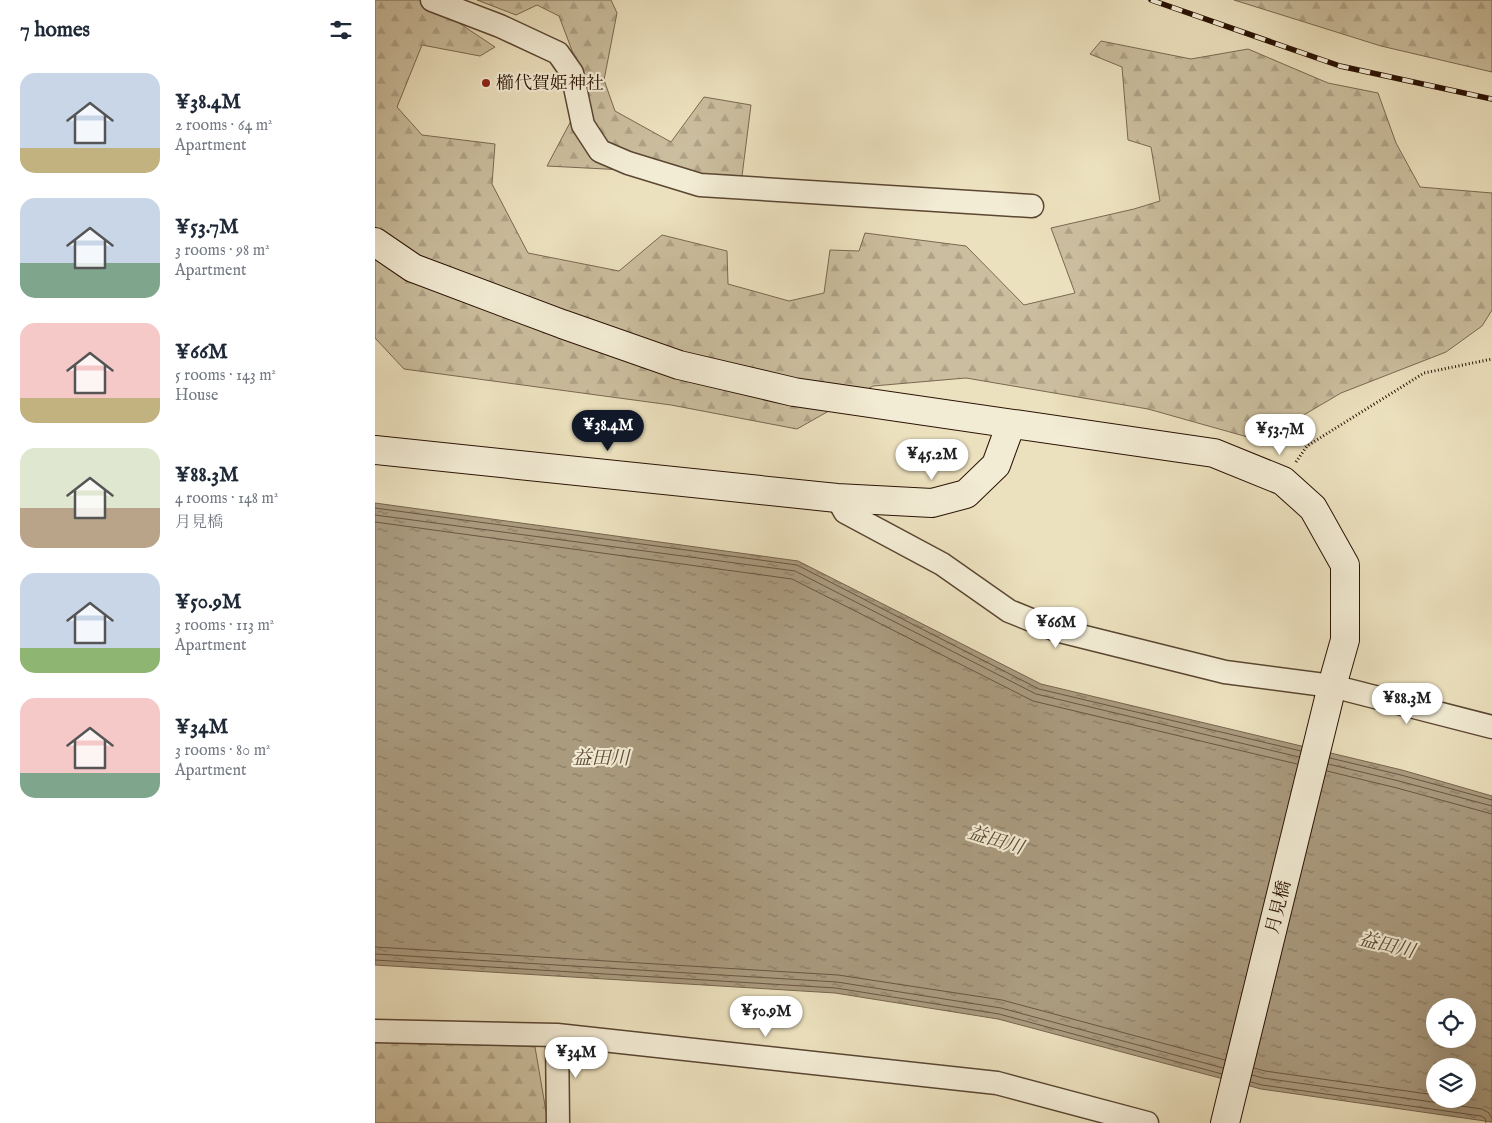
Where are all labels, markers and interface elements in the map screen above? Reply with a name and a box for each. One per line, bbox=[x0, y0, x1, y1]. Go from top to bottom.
icon: filters bbox=[327, 16, 355, 44]
text: 7 homes bbox=[20, 17, 90, 44]
place label: 櫛代賀姫神社 bbox=[496, 73, 604, 96]
marker: 櫛代賀姫神社 bbox=[480, 77, 492, 89]
text: ¥38.4M bbox=[175, 89, 241, 116]
icon: home bbox=[60, 93, 120, 153]
text: 2 rooms · 64 m² bbox=[175, 116, 273, 136]
text: Apartment bbox=[175, 136, 246, 156]
text: ¥53.7M bbox=[175, 214, 239, 241]
icon: home bbox=[60, 218, 120, 278]
text: 3 rooms · 98 m² bbox=[175, 241, 270, 261]
text: Apartment bbox=[175, 261, 246, 281]
text: ¥66M bbox=[175, 339, 228, 366]
icon: home bbox=[60, 343, 120, 403]
text: 5 rooms · 143 m² bbox=[175, 366, 276, 386]
text: House bbox=[175, 386, 218, 406]
pin: ¥38.4M bbox=[567, 410, 649, 452]
pin: ¥53.7M bbox=[1239, 414, 1321, 456]
text: ¥38.4M bbox=[583, 416, 633, 436]
text: ¥53.7M bbox=[1256, 420, 1304, 440]
pin: ¥45.2M bbox=[891, 438, 973, 481]
text: ¥45.2M bbox=[906, 445, 958, 465]
text: ¥88.3M bbox=[175, 462, 239, 489]
icon: home bbox=[60, 468, 120, 528]
text: 4 rooms · 148 m² bbox=[175, 489, 278, 509]
text: 月見橋 bbox=[175, 513, 223, 533]
text: ¥50.9M bbox=[175, 589, 242, 616]
icon: home bbox=[60, 593, 120, 653]
pin: ¥66M bbox=[1026, 606, 1086, 649]
text: ¥66M bbox=[1036, 613, 1076, 633]
text: 3 rooms · 113 m² bbox=[175, 616, 274, 636]
text: Apartment bbox=[175, 636, 246, 656]
pin: ¥88.3M bbox=[1366, 682, 1448, 725]
text: ¥88.3M bbox=[1383, 689, 1431, 709]
text: ¥34M bbox=[175, 714, 228, 741]
icon: home bbox=[60, 718, 120, 778]
text: 3 rooms · 80 m² bbox=[175, 741, 271, 761]
water label: 益田川 bbox=[572, 747, 631, 771]
text: Apartment bbox=[175, 761, 246, 781]
water label: 益田川 bbox=[965, 821, 1028, 861]
street label: 月見橋 bbox=[1262, 878, 1297, 936]
water label: 益田川 bbox=[1356, 927, 1419, 965]
pin: ¥50.9M bbox=[725, 996, 807, 1038]
map controls bbox=[1426, 998, 1476, 1108]
button: locate bbox=[1426, 998, 1476, 1048]
text: ¥50.9M bbox=[741, 1002, 791, 1022]
pin: ¥34M bbox=[546, 1036, 606, 1079]
text: ¥34M bbox=[556, 1043, 596, 1063]
button: layers bbox=[1426, 1058, 1476, 1108]

